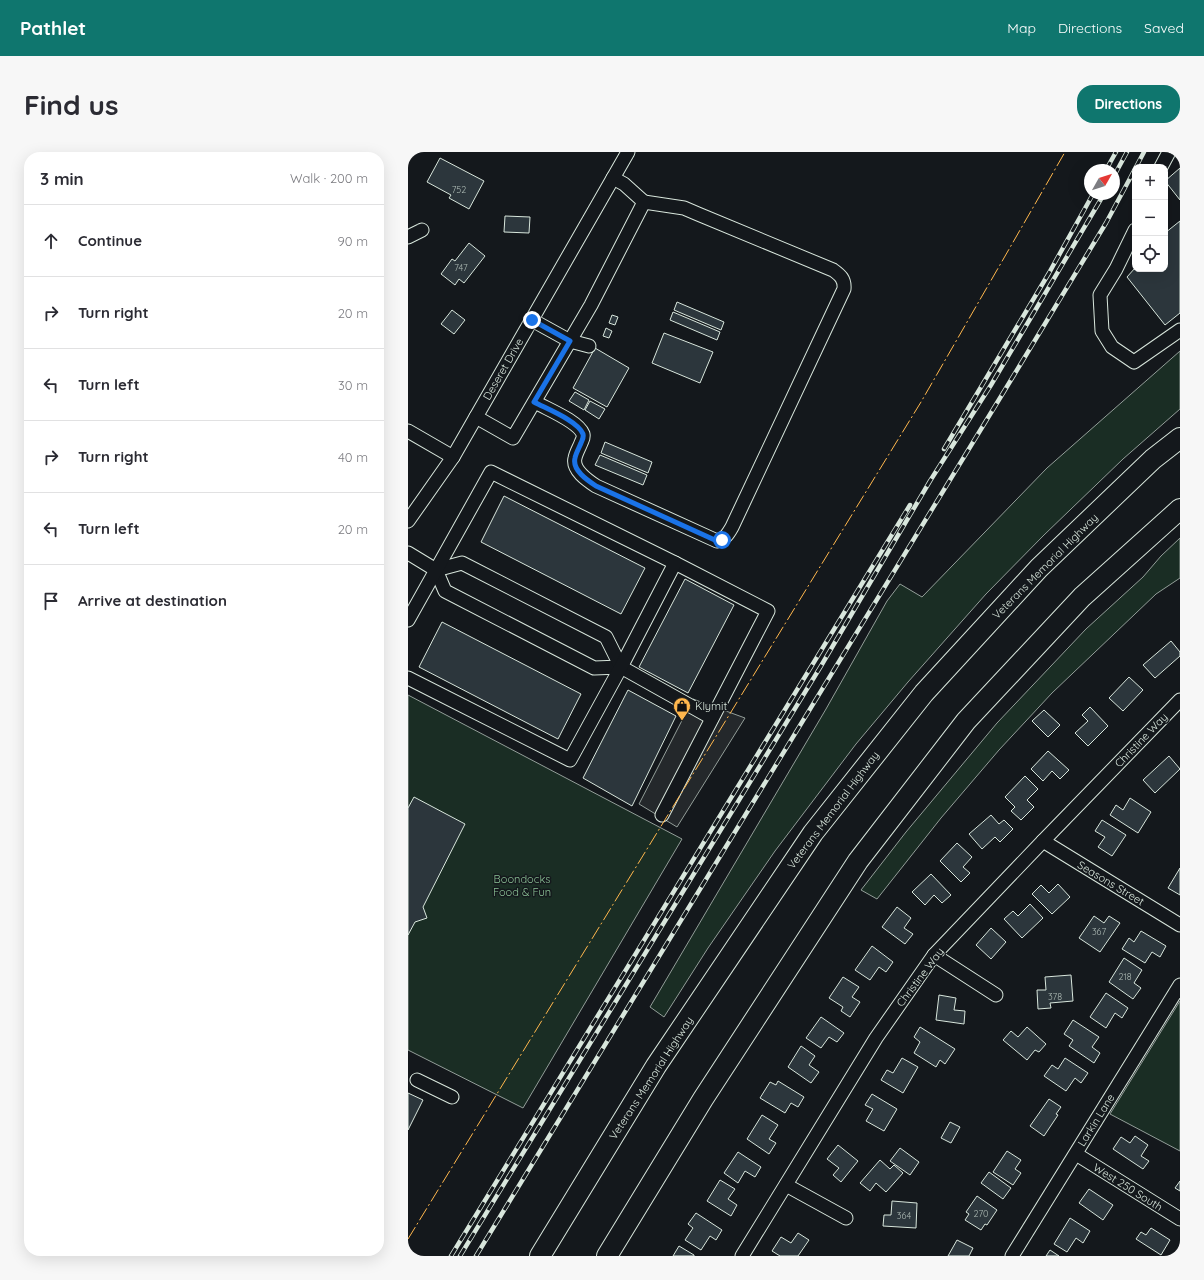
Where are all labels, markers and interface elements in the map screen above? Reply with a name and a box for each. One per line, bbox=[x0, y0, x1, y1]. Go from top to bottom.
text: Pathlet bbox=[20, 16, 86, 40]
text: Map bbox=[1007, 19, 1036, 37]
text: Directions bbox=[1058, 19, 1122, 37]
text: Saved bbox=[1144, 19, 1184, 37]
button: Directions bbox=[1077, 85, 1180, 123]
text: Find us bbox=[24, 87, 118, 122]
north arrow bbox=[1084, 164, 1120, 200]
map controls bbox=[1132, 164, 1168, 272]
button: + bbox=[1132, 164, 1168, 200]
text: 3 min bbox=[40, 168, 84, 189]
text: Walk · 200 m bbox=[290, 170, 368, 186]
house number: 752 bbox=[452, 184, 466, 195]
button: − bbox=[1132, 200, 1168, 236]
icon: ahead bbox=[40, 230, 62, 252]
text: Continue bbox=[78, 231, 142, 250]
text: 90 m bbox=[338, 233, 368, 249]
button: locate bbox=[1132, 236, 1168, 272]
house number: 747 bbox=[454, 262, 468, 273]
icon: right bbox=[40, 302, 62, 324]
text: Turn right bbox=[78, 303, 149, 322]
text: 20 m bbox=[338, 305, 368, 321]
route end bbox=[523, 311, 541, 329]
street label: Deseret Drive bbox=[480, 336, 526, 402]
icon: left bbox=[40, 374, 62, 396]
text: Turn left bbox=[78, 375, 140, 394]
text: 30 m bbox=[338, 377, 368, 393]
icon: right bbox=[40, 446, 62, 468]
text: Turn right bbox=[78, 447, 149, 466]
text: 40 m bbox=[338, 449, 368, 465]
street label: Veterans Memorial Highway bbox=[989, 510, 1101, 622]
icon: left bbox=[40, 518, 62, 540]
text: Turn left bbox=[78, 519, 140, 538]
text: 20 m bbox=[338, 521, 368, 537]
route start bbox=[713, 531, 731, 549]
icon: arrive bbox=[40, 590, 62, 612]
text: Arrive at destination bbox=[78, 591, 227, 610]
shop icon: Klymit bbox=[672, 696, 692, 721]
place label: Klymit bbox=[695, 699, 727, 713]
street label: Christine Way bbox=[1112, 710, 1170, 770]
street label: Veterans Memorial Highway bbox=[784, 748, 882, 872]
street label: Seasons Street bbox=[1075, 858, 1147, 909]
park label: Boondocks Food & Fun bbox=[493, 872, 551, 899]
house number: 367 bbox=[1092, 926, 1106, 937]
street label: Christine Way bbox=[893, 945, 947, 1009]
house number: 218 bbox=[1118, 971, 1132, 982]
house number: 378 bbox=[1048, 991, 1062, 1002]
street label: Veterans Memorial Highway bbox=[606, 1014, 696, 1142]
street label: Larkin Lane bbox=[1074, 1091, 1118, 1149]
street label: West 250 South bbox=[1091, 1160, 1165, 1214]
house number: 270 bbox=[974, 1208, 988, 1219]
house number: 364 bbox=[897, 1210, 911, 1221]

